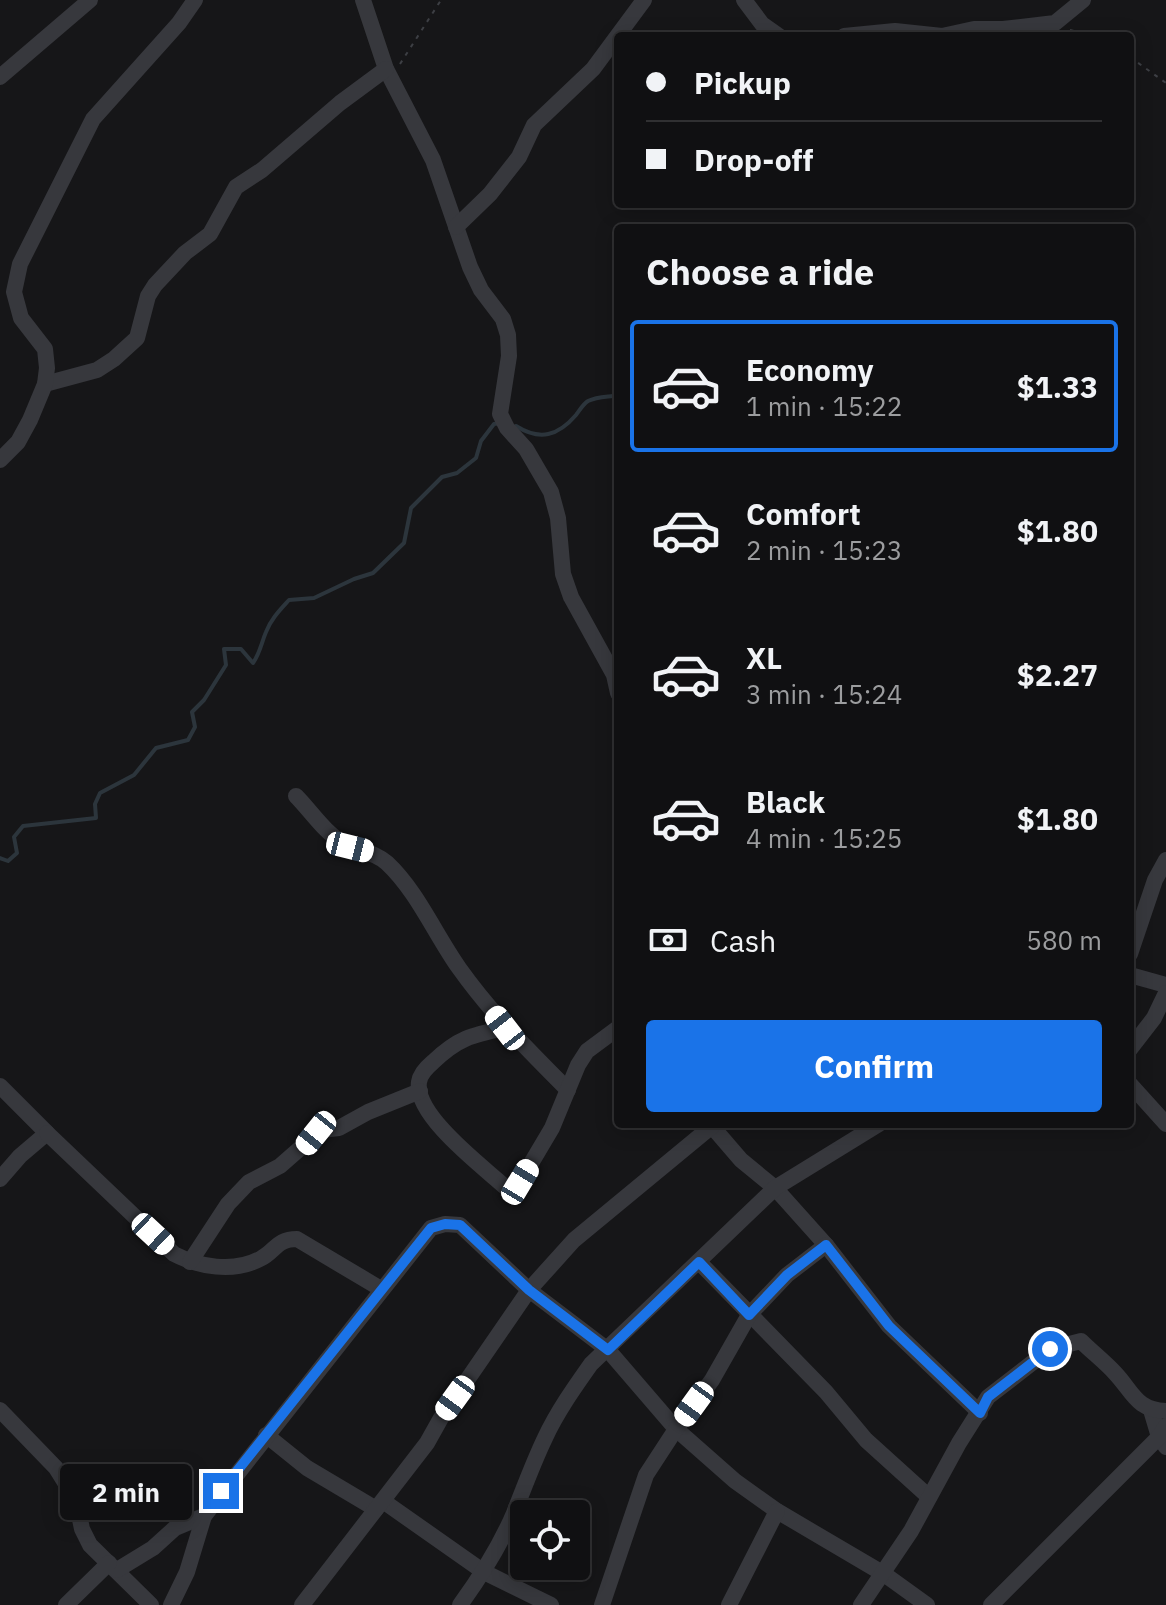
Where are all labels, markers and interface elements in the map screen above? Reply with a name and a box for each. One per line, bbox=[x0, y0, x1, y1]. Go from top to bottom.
text: Pickup bbox=[694, 63, 791, 102]
text: Drop-off bbox=[694, 140, 813, 179]
text: Choose a ride bbox=[646, 248, 874, 295]
icon: car bbox=[650, 350, 722, 422]
text: Economy bbox=[746, 350, 874, 389]
text: $1.33 bbox=[1017, 367, 1098, 406]
text: 1 min · 15:22 bbox=[746, 389, 902, 423]
icon: car bbox=[650, 494, 722, 566]
text: Comfort bbox=[746, 494, 861, 533]
text: $1.80 bbox=[1017, 511, 1098, 550]
text: 2 min · 15:23 bbox=[746, 533, 902, 567]
icon: car bbox=[650, 638, 722, 710]
text: XL bbox=[746, 638, 782, 677]
text: $2.27 bbox=[1017, 655, 1098, 694]
text: 3 min · 15:24 bbox=[746, 677, 902, 711]
icon: car bbox=[650, 782, 722, 854]
text: Black bbox=[746, 782, 825, 821]
text: $1.80 bbox=[1017, 799, 1098, 838]
text: 4 min · 15:25 bbox=[746, 821, 902, 855]
car bbox=[324, 830, 376, 864]
icon: cash bbox=[646, 918, 690, 962]
text: Cash bbox=[710, 921, 776, 960]
text: 580 m bbox=[1026, 923, 1102, 957]
car bbox=[481, 1002, 529, 1054]
button: Confirm bbox=[646, 1020, 1102, 1112]
car bbox=[292, 1107, 340, 1159]
car bbox=[497, 1155, 543, 1209]
car bbox=[127, 1209, 179, 1259]
route start bbox=[1032, 1331, 1068, 1367]
car bbox=[431, 1372, 479, 1424]
car bbox=[670, 1378, 718, 1430]
callout: 2 min bbox=[61, 1463, 193, 1519]
route end bbox=[203, 1473, 239, 1509]
text: 2 min bbox=[92, 1475, 160, 1509]
map controls bbox=[510, 1500, 590, 1580]
button: locate bbox=[510, 1500, 590, 1580]

